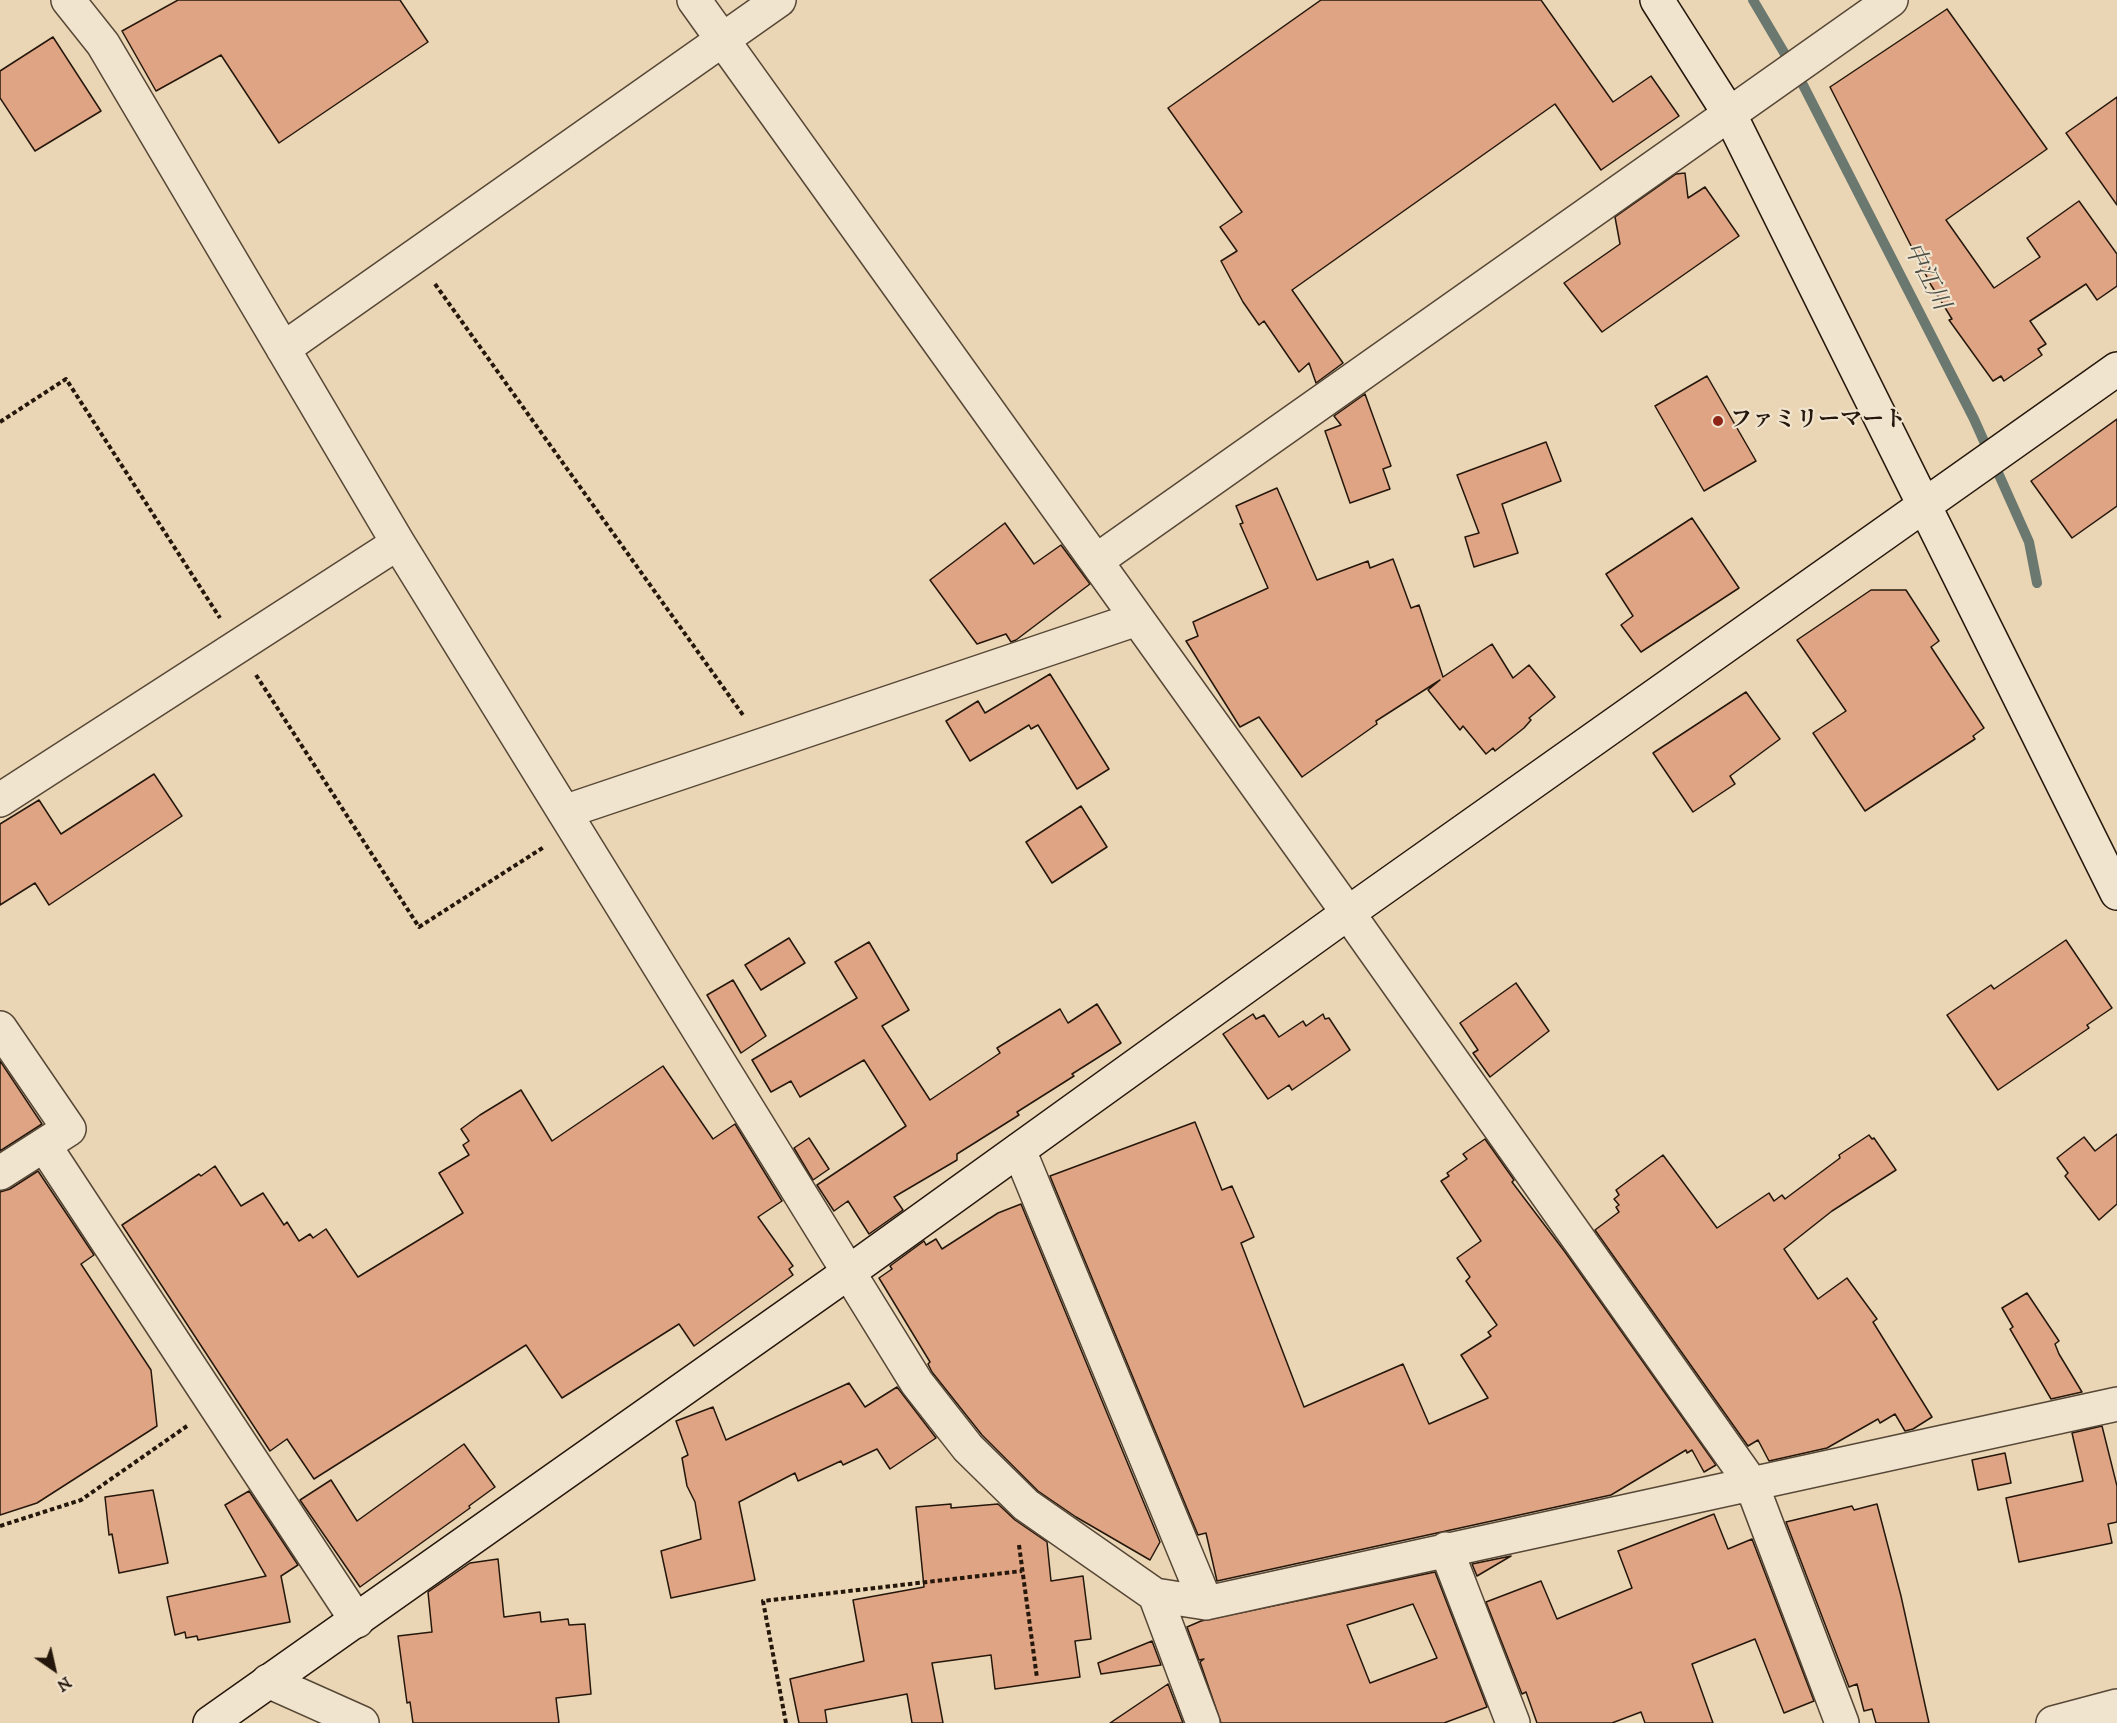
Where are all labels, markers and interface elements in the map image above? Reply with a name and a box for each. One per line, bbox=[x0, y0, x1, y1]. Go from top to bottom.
water label: 中江川 bbox=[1896, 238, 1954, 316]
place label: ファミリーマート bbox=[1730, 408, 1906, 434]
marker: ファミリーマート bbox=[1711, 414, 1725, 428]
north arrow bbox=[24, 1639, 84, 1699]
text: N bbox=[53, 1672, 75, 1696]

